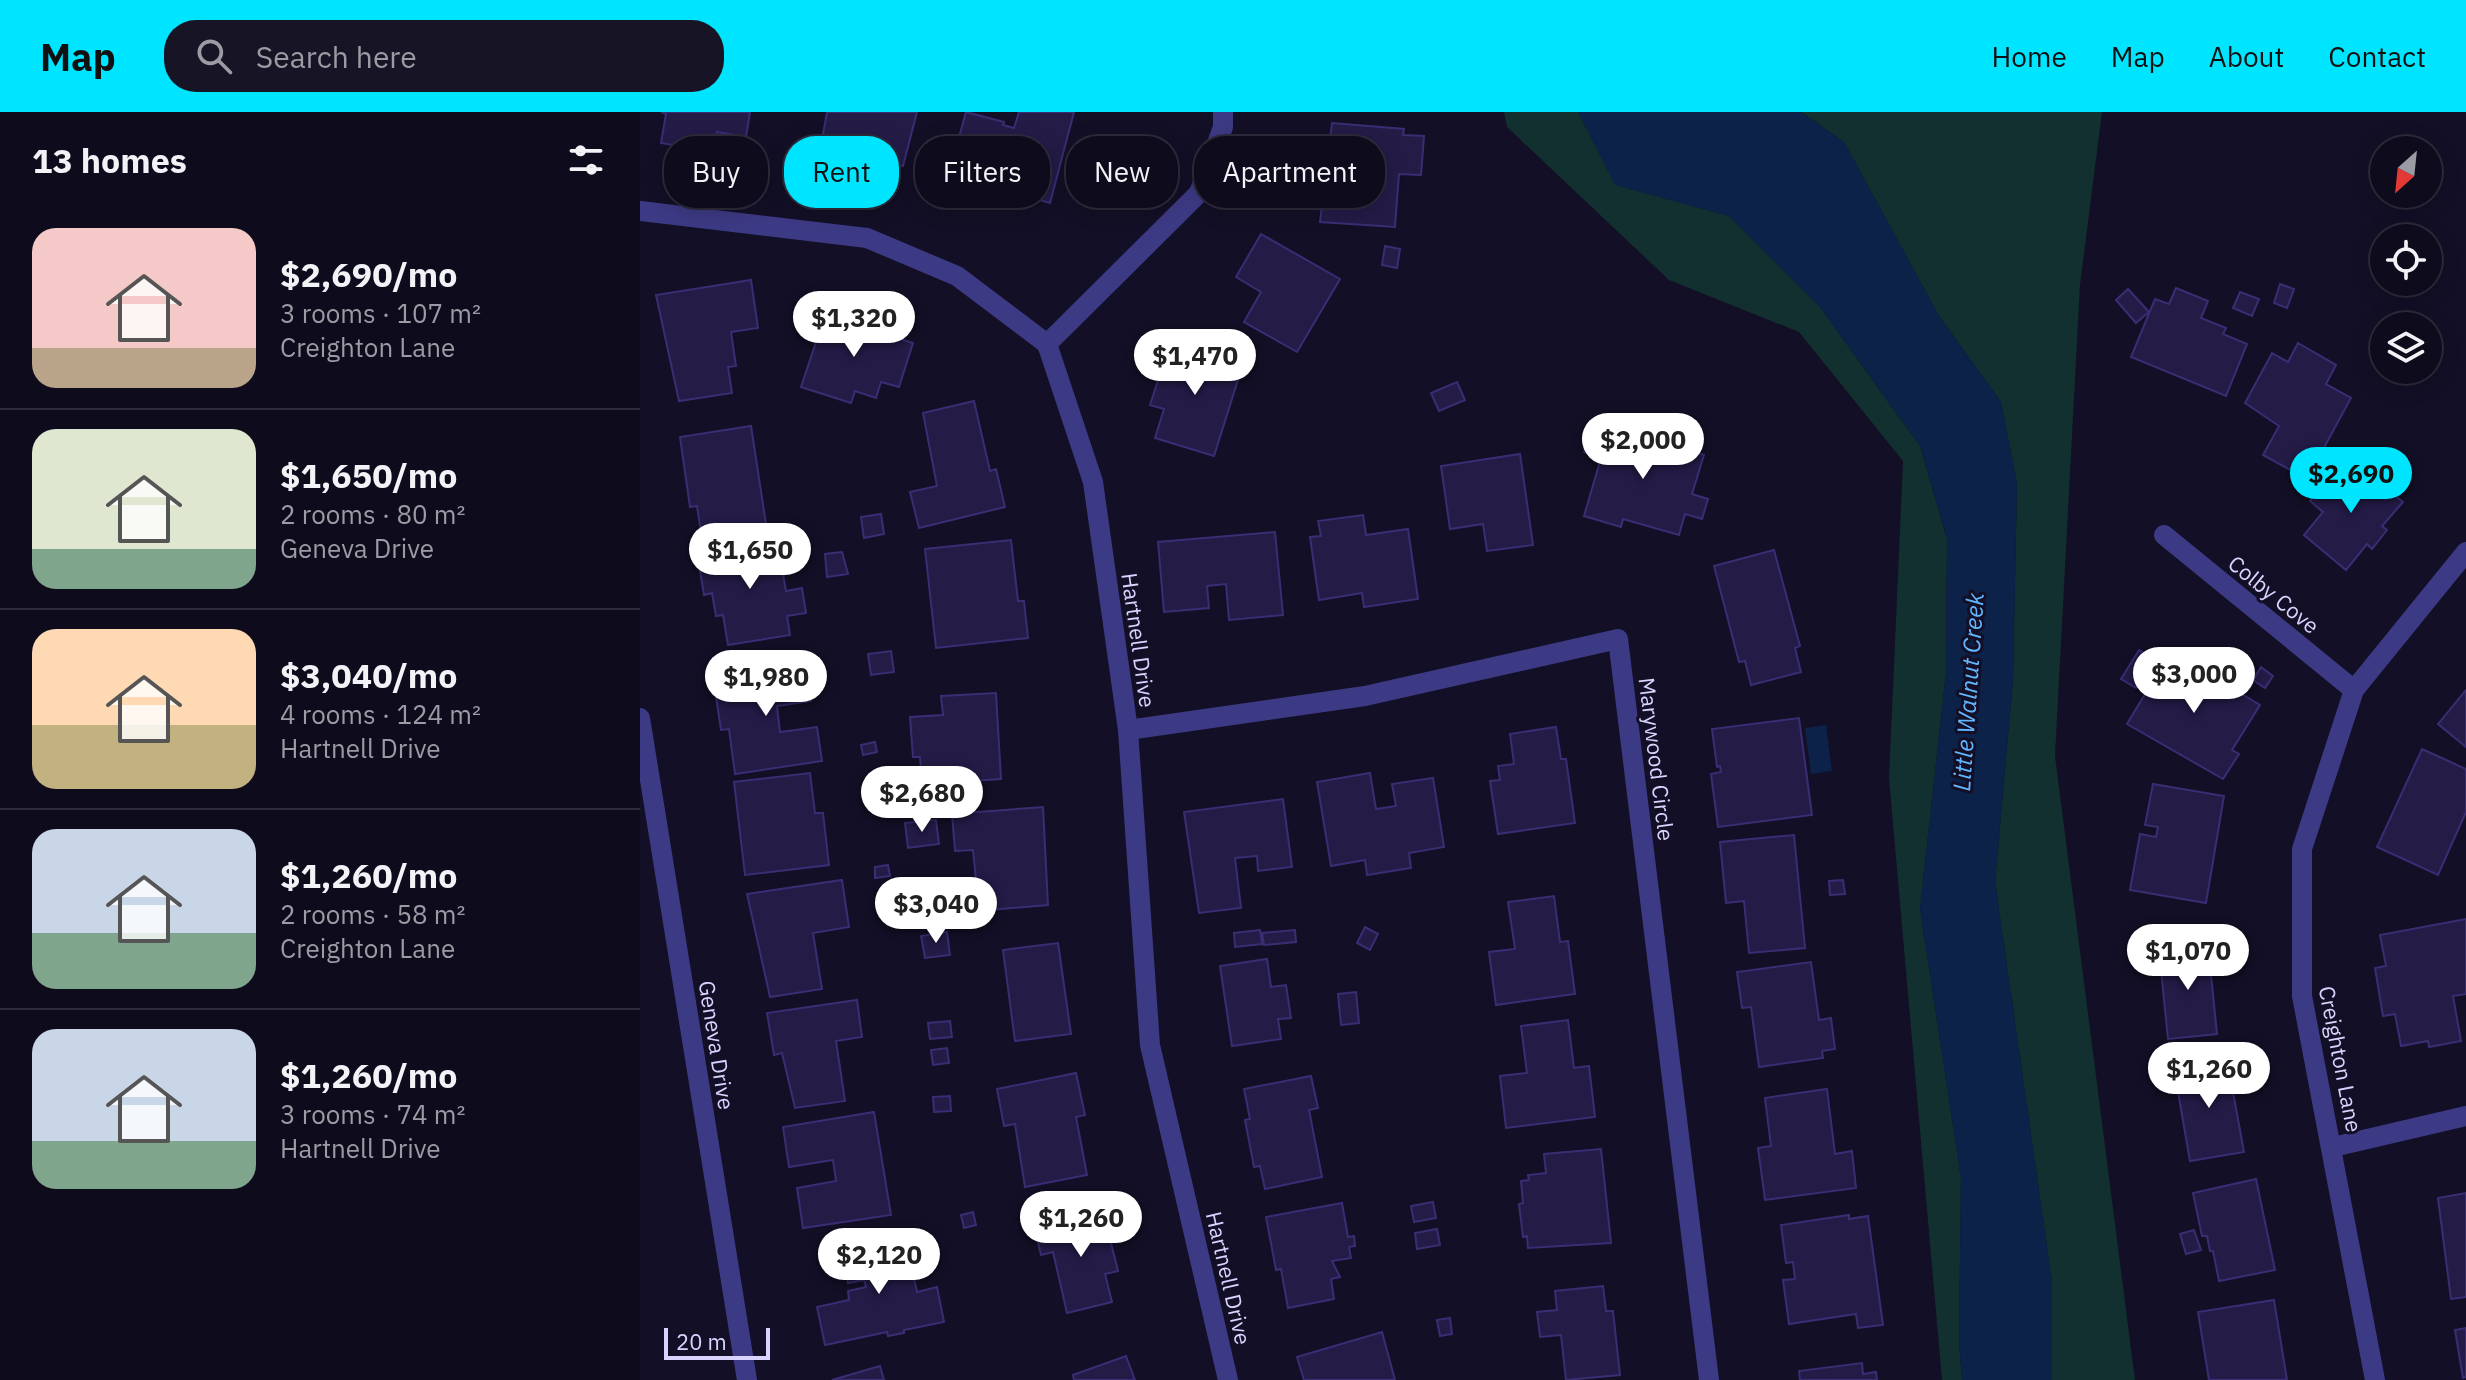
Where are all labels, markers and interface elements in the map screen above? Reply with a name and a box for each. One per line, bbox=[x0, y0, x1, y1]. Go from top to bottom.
search box bbox=[164, 20, 724, 92]
text: Map bbox=[40, 32, 116, 81]
icon: search bbox=[192, 34, 236, 78]
text: Search here bbox=[256, 37, 417, 76]
text: Home bbox=[1991, 38, 2067, 75]
text: Map bbox=[2111, 38, 2165, 75]
text: About bbox=[2209, 38, 2284, 75]
text: Contact bbox=[2328, 38, 2426, 75]
chip: Buy bbox=[664, 136, 768, 208]
chip: Rent bbox=[784, 136, 899, 208]
chip: Filters bbox=[915, 136, 1050, 208]
chip: New bbox=[1066, 136, 1178, 208]
chip: Apartment bbox=[1194, 136, 1385, 208]
north arrow bbox=[2370, 136, 2442, 208]
map controls bbox=[2370, 136, 2442, 384]
text: 13 homes bbox=[32, 138, 187, 182]
icon: filters bbox=[564, 138, 608, 182]
button: locate bbox=[2370, 224, 2442, 296]
text: $2,690/mo bbox=[280, 252, 457, 296]
icon: home bbox=[96, 260, 192, 356]
pin: $1,320 bbox=[789, 291, 919, 359]
text: 3 rooms · 107 m² bbox=[280, 296, 481, 330]
text: $1,320 bbox=[811, 300, 897, 334]
button: layers bbox=[2370, 312, 2442, 384]
pin: $1,470 bbox=[1130, 329, 1260, 397]
text: Creighton Lane bbox=[280, 330, 455, 364]
text: $1,470 bbox=[1152, 338, 1238, 372]
pin: $2,000 bbox=[1578, 413, 1708, 481]
text: $2,000 bbox=[1600, 422, 1686, 456]
pin: $2,690 bbox=[2286, 447, 2416, 515]
text: $1,650/mo bbox=[280, 453, 457, 497]
text: $2,690 bbox=[2308, 456, 2394, 490]
icon: home bbox=[96, 461, 192, 557]
text: 2 rooms · 80 m² bbox=[280, 497, 465, 531]
pin: $1,650 bbox=[685, 523, 815, 591]
text: Geneva Drive bbox=[280, 531, 434, 565]
text: $1,650 bbox=[707, 532, 793, 566]
street label: Colby Cove bbox=[2222, 548, 2326, 640]
street label: Hartnell Drive bbox=[1115, 571, 1163, 709]
water label: Little Walnut Creek bbox=[1945, 591, 1991, 792]
pin: $3,000 bbox=[2129, 647, 2259, 715]
pin: $1,980 bbox=[701, 650, 831, 718]
text: $3,040/mo bbox=[280, 653, 457, 697]
text: $3,000 bbox=[2151, 656, 2237, 690]
text: $1,980 bbox=[723, 659, 809, 693]
icon: home bbox=[96, 661, 192, 757]
street label: Marywood Circle bbox=[1633, 676, 1681, 842]
text: 4 rooms · 124 m² bbox=[280, 697, 481, 731]
text: Hartnell Drive bbox=[280, 731, 441, 765]
pin: $2,680 bbox=[857, 766, 987, 834]
text: $2,680 bbox=[879, 775, 965, 809]
text: $1,260/mo bbox=[280, 853, 457, 897]
icon: home bbox=[96, 861, 192, 957]
pin: $3,040 bbox=[871, 877, 1001, 945]
text: $3,040 bbox=[893, 886, 979, 920]
text: 2 rooms · 58 m² bbox=[280, 897, 465, 931]
pin: $1,070 bbox=[2123, 924, 2253, 992]
text: Creighton Lane bbox=[280, 931, 455, 965]
text: $1,070 bbox=[2145, 933, 2231, 967]
street label: Geneva Drive bbox=[692, 978, 742, 1112]
street label: Creighton Lane bbox=[2313, 983, 2369, 1135]
pin: $1,260 bbox=[2144, 1042, 2274, 1110]
text: $1,260 bbox=[2166, 1051, 2252, 1085]
text: $1,260/mo bbox=[280, 1053, 457, 1097]
icon: home bbox=[96, 1061, 192, 1157]
text: 3 rooms · 74 m² bbox=[280, 1097, 465, 1131]
text: Hartnell Drive bbox=[280, 1131, 441, 1165]
pin: $1,260 bbox=[1016, 1191, 1146, 1259]
text: $1,260 bbox=[1038, 1200, 1124, 1234]
street label: Hartnell Drive bbox=[1200, 1209, 1258, 1347]
pin: $2,120 bbox=[814, 1228, 944, 1296]
text: $2,120 bbox=[836, 1237, 922, 1271]
scale bar bbox=[664, 1324, 770, 1360]
text: 20 m bbox=[676, 1327, 727, 1356]

